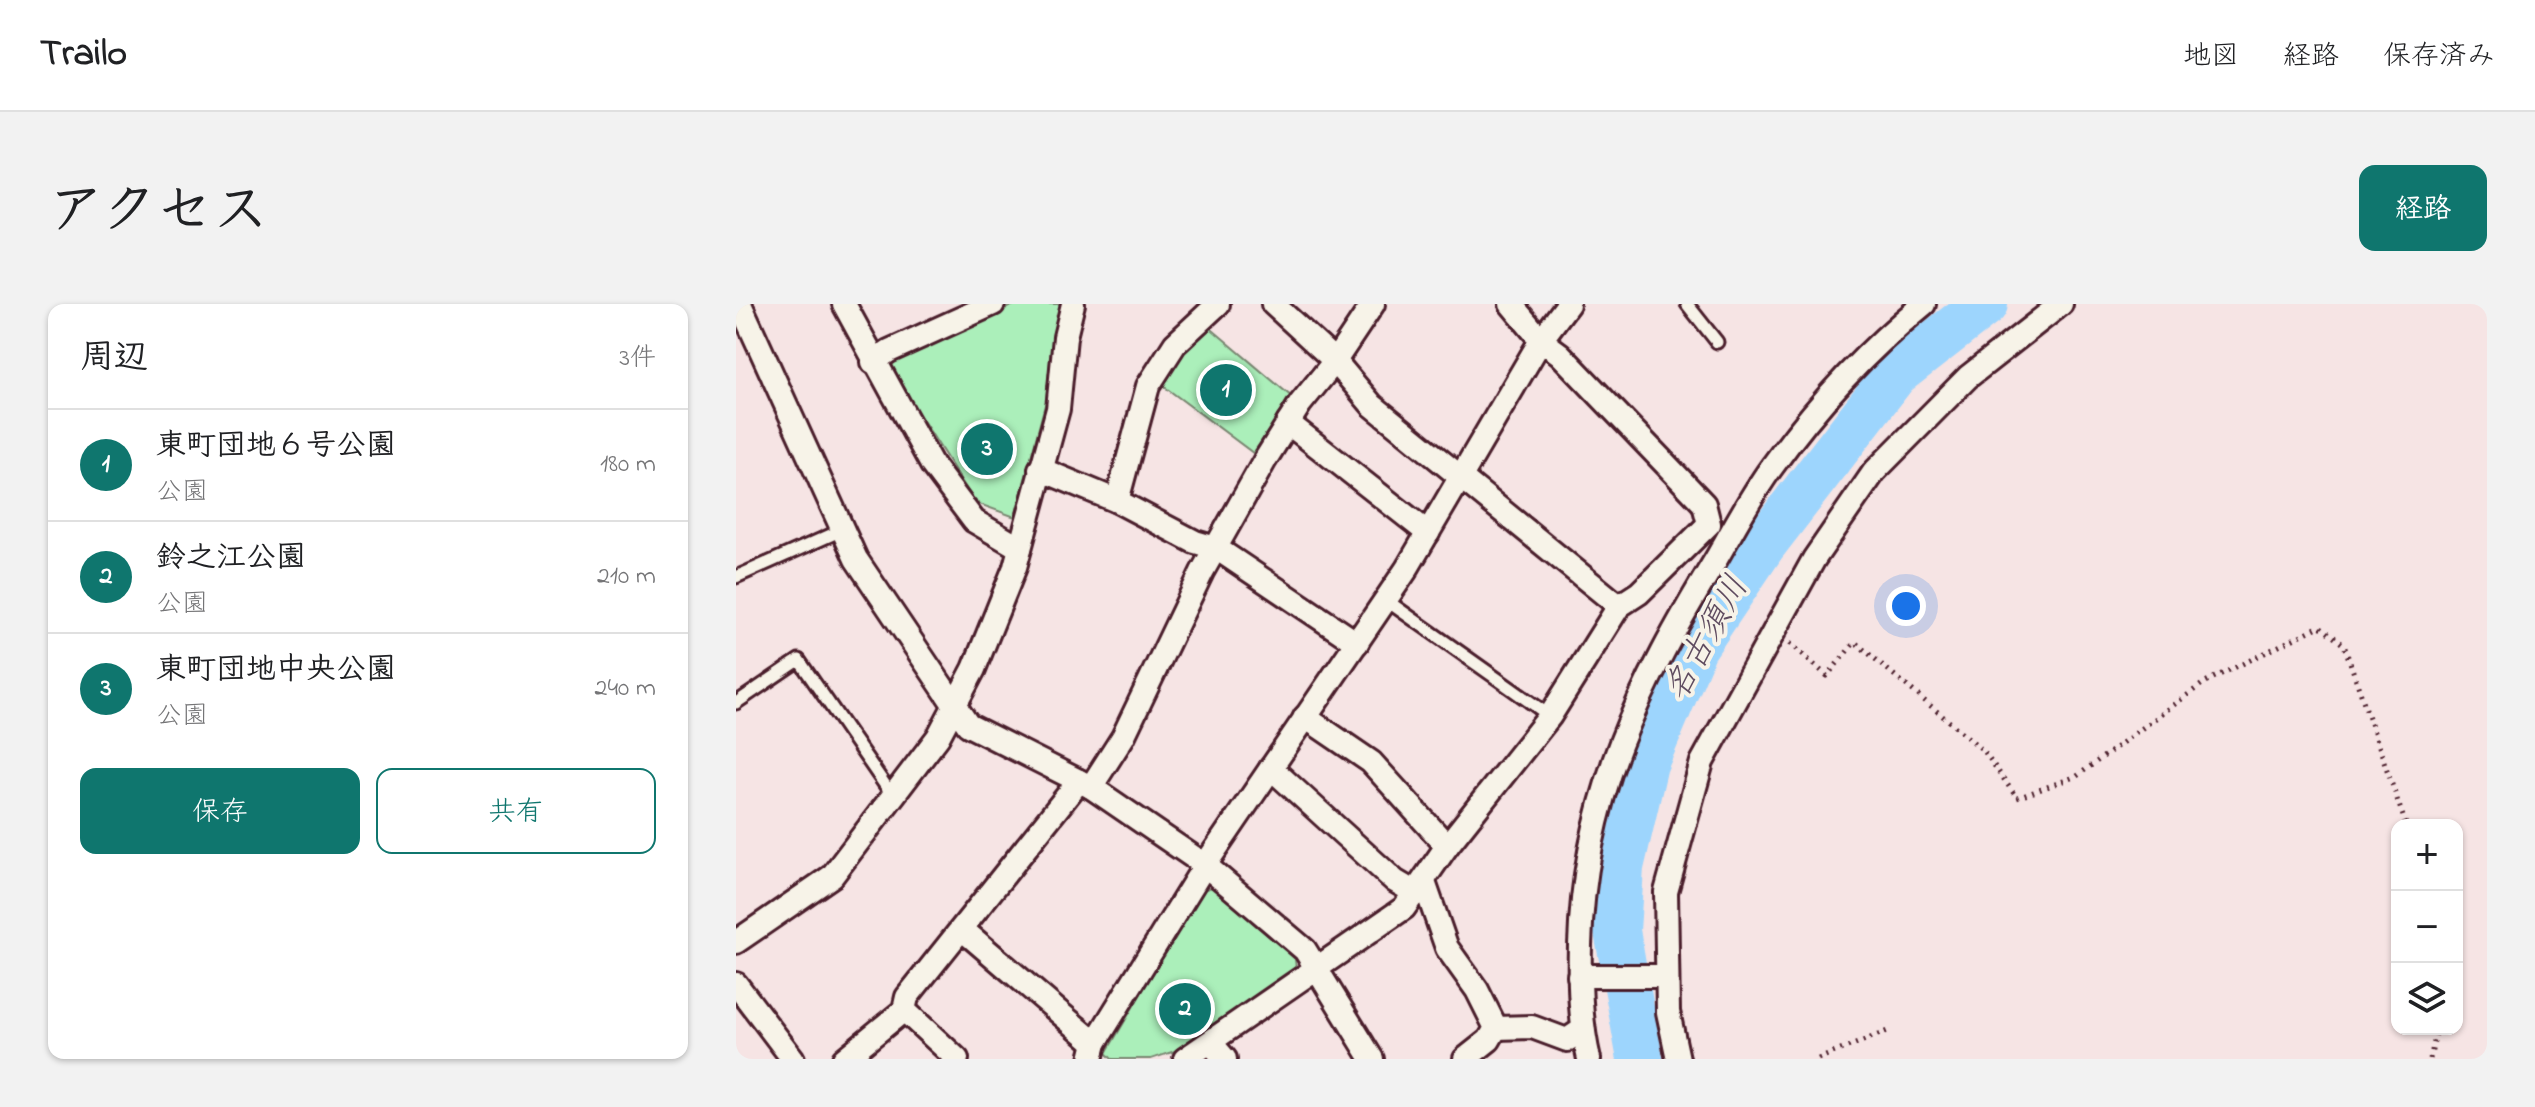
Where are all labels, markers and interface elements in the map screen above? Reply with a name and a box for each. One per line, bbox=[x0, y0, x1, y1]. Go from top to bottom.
text: Trailo bbox=[40, 27, 127, 83]
text: 地図 bbox=[2183, 37, 2239, 78]
text: 経路 bbox=[2283, 37, 2339, 78]
text: 保存済み bbox=[2383, 37, 2495, 78]
button: 経路 bbox=[2359, 165, 2487, 251]
text: アクセス bbox=[48, 173, 269, 254]
text: 周辺 bbox=[80, 334, 148, 384]
text: 3件 bbox=[619, 340, 656, 378]
pin: 1 bbox=[1200, 360, 1252, 420]
pin: 3 bbox=[961, 419, 1013, 479]
text: 東町団地６号公園 bbox=[156, 425, 396, 469]
text: 1 bbox=[102, 446, 110, 484]
text: 180 m bbox=[600, 446, 656, 484]
text: 公園 bbox=[156, 474, 208, 512]
text: 鈴之江公園 bbox=[156, 537, 306, 581]
text: 2 bbox=[100, 558, 112, 596]
text: 210 m bbox=[597, 558, 656, 596]
water label: 名古須川 bbox=[1653, 567, 1763, 711]
text: 公園 bbox=[156, 586, 208, 624]
your location bbox=[1886, 586, 1926, 626]
text: 東町団地中央公園 bbox=[156, 649, 396, 693]
text: 3 bbox=[101, 670, 111, 708]
text: 240 m bbox=[594, 670, 656, 708]
text: 公園 bbox=[156, 698, 208, 736]
button: 保存 bbox=[80, 768, 360, 854]
button: 共有 bbox=[376, 768, 656, 854]
map controls bbox=[2391, 819, 2463, 1035]
button: + bbox=[2391, 819, 2463, 891]
button: − bbox=[2391, 891, 2463, 963]
button: layers bbox=[2391, 963, 2463, 1035]
pin: 2 bbox=[1159, 979, 1211, 1039]

